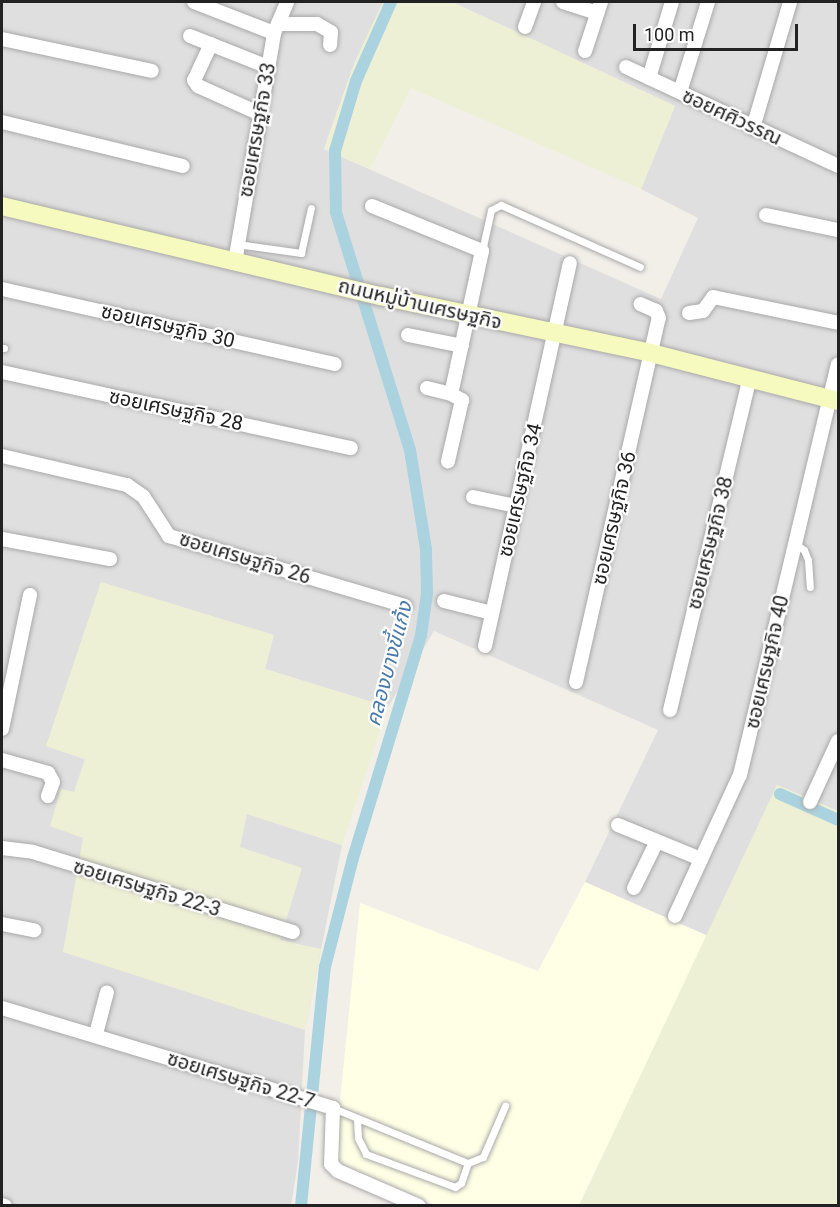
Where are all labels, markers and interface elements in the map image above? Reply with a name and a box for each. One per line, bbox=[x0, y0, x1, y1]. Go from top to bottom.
scale bar bbox=[636, 12, 801, 50]
text: 100 m bbox=[644, 24, 695, 45]
street label: ซอยเศรษฐกิจ 33 bbox=[233, 61, 281, 199]
street label: ซอยศศิวรรณ bbox=[678, 83, 786, 151]
street label: ถนนหมู่บ้านเศรษฐกิจ bbox=[336, 273, 504, 335]
street label: ซอยเศรษฐกิจ 30 bbox=[99, 299, 237, 353]
street label: ซอยเศรษฐกิจ 28 bbox=[107, 384, 245, 436]
street label: ซอยเศรษฐกิจ 34 bbox=[493, 421, 547, 559]
street label: ซอยเศรษฐกิจ 36 bbox=[587, 449, 641, 587]
street label: ซอยเศรษฐกิจ 38 bbox=[682, 474, 738, 612]
street label: ซอยเศรษฐกิจ 26 bbox=[176, 527, 314, 589]
street label: ซอยเศรษฐกิจ 40 bbox=[740, 593, 794, 731]
water label: คลองบางขี้แก้ง bbox=[360, 599, 418, 729]
street label: ซอยเศรษฐกิจ 22-3 bbox=[70, 854, 224, 922]
street label: ซอยเศรษฐกิจ 22-7 bbox=[164, 1046, 318, 1114]

